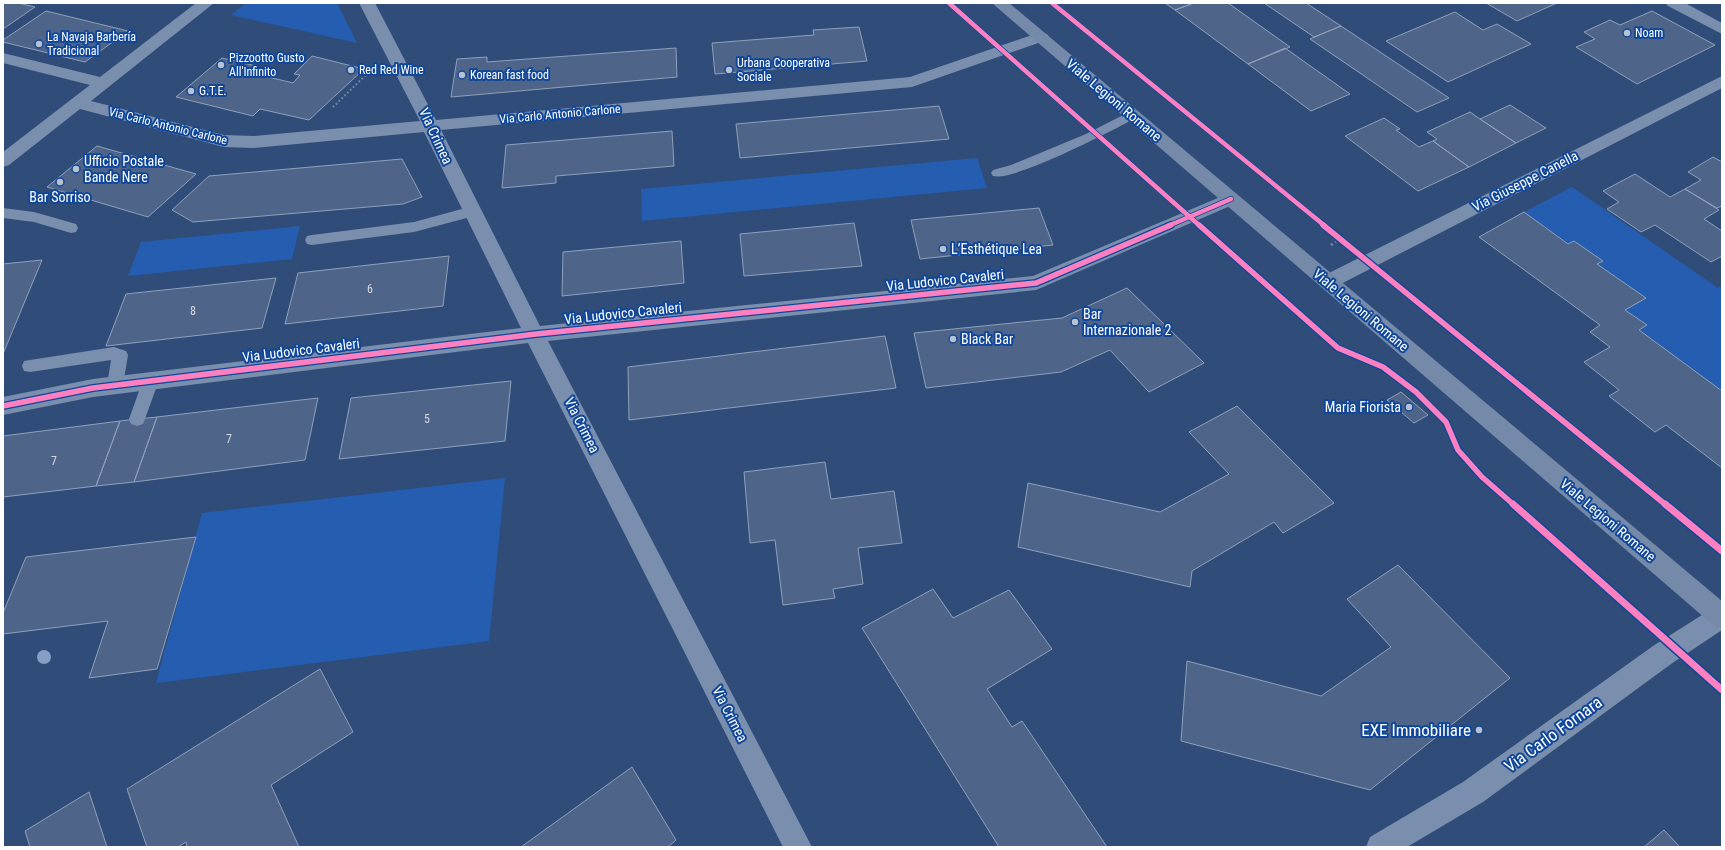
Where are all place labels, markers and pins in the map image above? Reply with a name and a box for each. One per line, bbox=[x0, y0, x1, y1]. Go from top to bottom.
place label: Noam bbox=[1635, 26, 1663, 40]
marker: Noam bbox=[1622, 28, 1632, 38]
place label: La Navaja Barbería Tradicional bbox=[47, 30, 136, 58]
marker: La Navaja Barbería Tradicional bbox=[34, 39, 44, 49]
place label: Pizzootto Gusto All'Infinito bbox=[229, 51, 304, 79]
place label: Urbana Cooperativa Sociale bbox=[737, 56, 830, 84]
marker: Pizzootto Gusto All'Infinito bbox=[216, 60, 226, 70]
place label: Red Red Wine bbox=[359, 63, 424, 77]
marker: Red Red Wine bbox=[346, 65, 356, 75]
marker: Urbana Cooperativa Sociale bbox=[724, 65, 734, 75]
place label: Korean fast food bbox=[470, 68, 549, 82]
marker: Korean fast food bbox=[457, 70, 467, 80]
place label: G.T.E. bbox=[199, 84, 227, 98]
marker: G.T.E. bbox=[186, 86, 196, 96]
place label: Ufficio Postale Bande Nere bbox=[84, 153, 164, 185]
marker: Ufficio Postale Bande Nere bbox=[71, 164, 81, 174]
marker: Bar Sorriso bbox=[55, 177, 65, 187]
place label: Bar Sorriso bbox=[29, 189, 91, 205]
place label: L’Esthétique Lea bbox=[951, 241, 1042, 257]
marker: L’Esthétique Lea bbox=[938, 244, 948, 254]
place label: Bar Internazionale 2 bbox=[1083, 306, 1172, 338]
marker: Bar Internazionale 2 bbox=[1070, 317, 1080, 327]
place label: Black Bar bbox=[961, 331, 1013, 347]
marker: Black Bar bbox=[948, 334, 958, 344]
place label: Maria Fiorista bbox=[1325, 399, 1401, 415]
marker: Maria Fiorista bbox=[1404, 402, 1414, 412]
place label: EXE Immobiliare bbox=[1361, 720, 1471, 740]
marker: EXE Immobiliare bbox=[1474, 725, 1484, 735]

